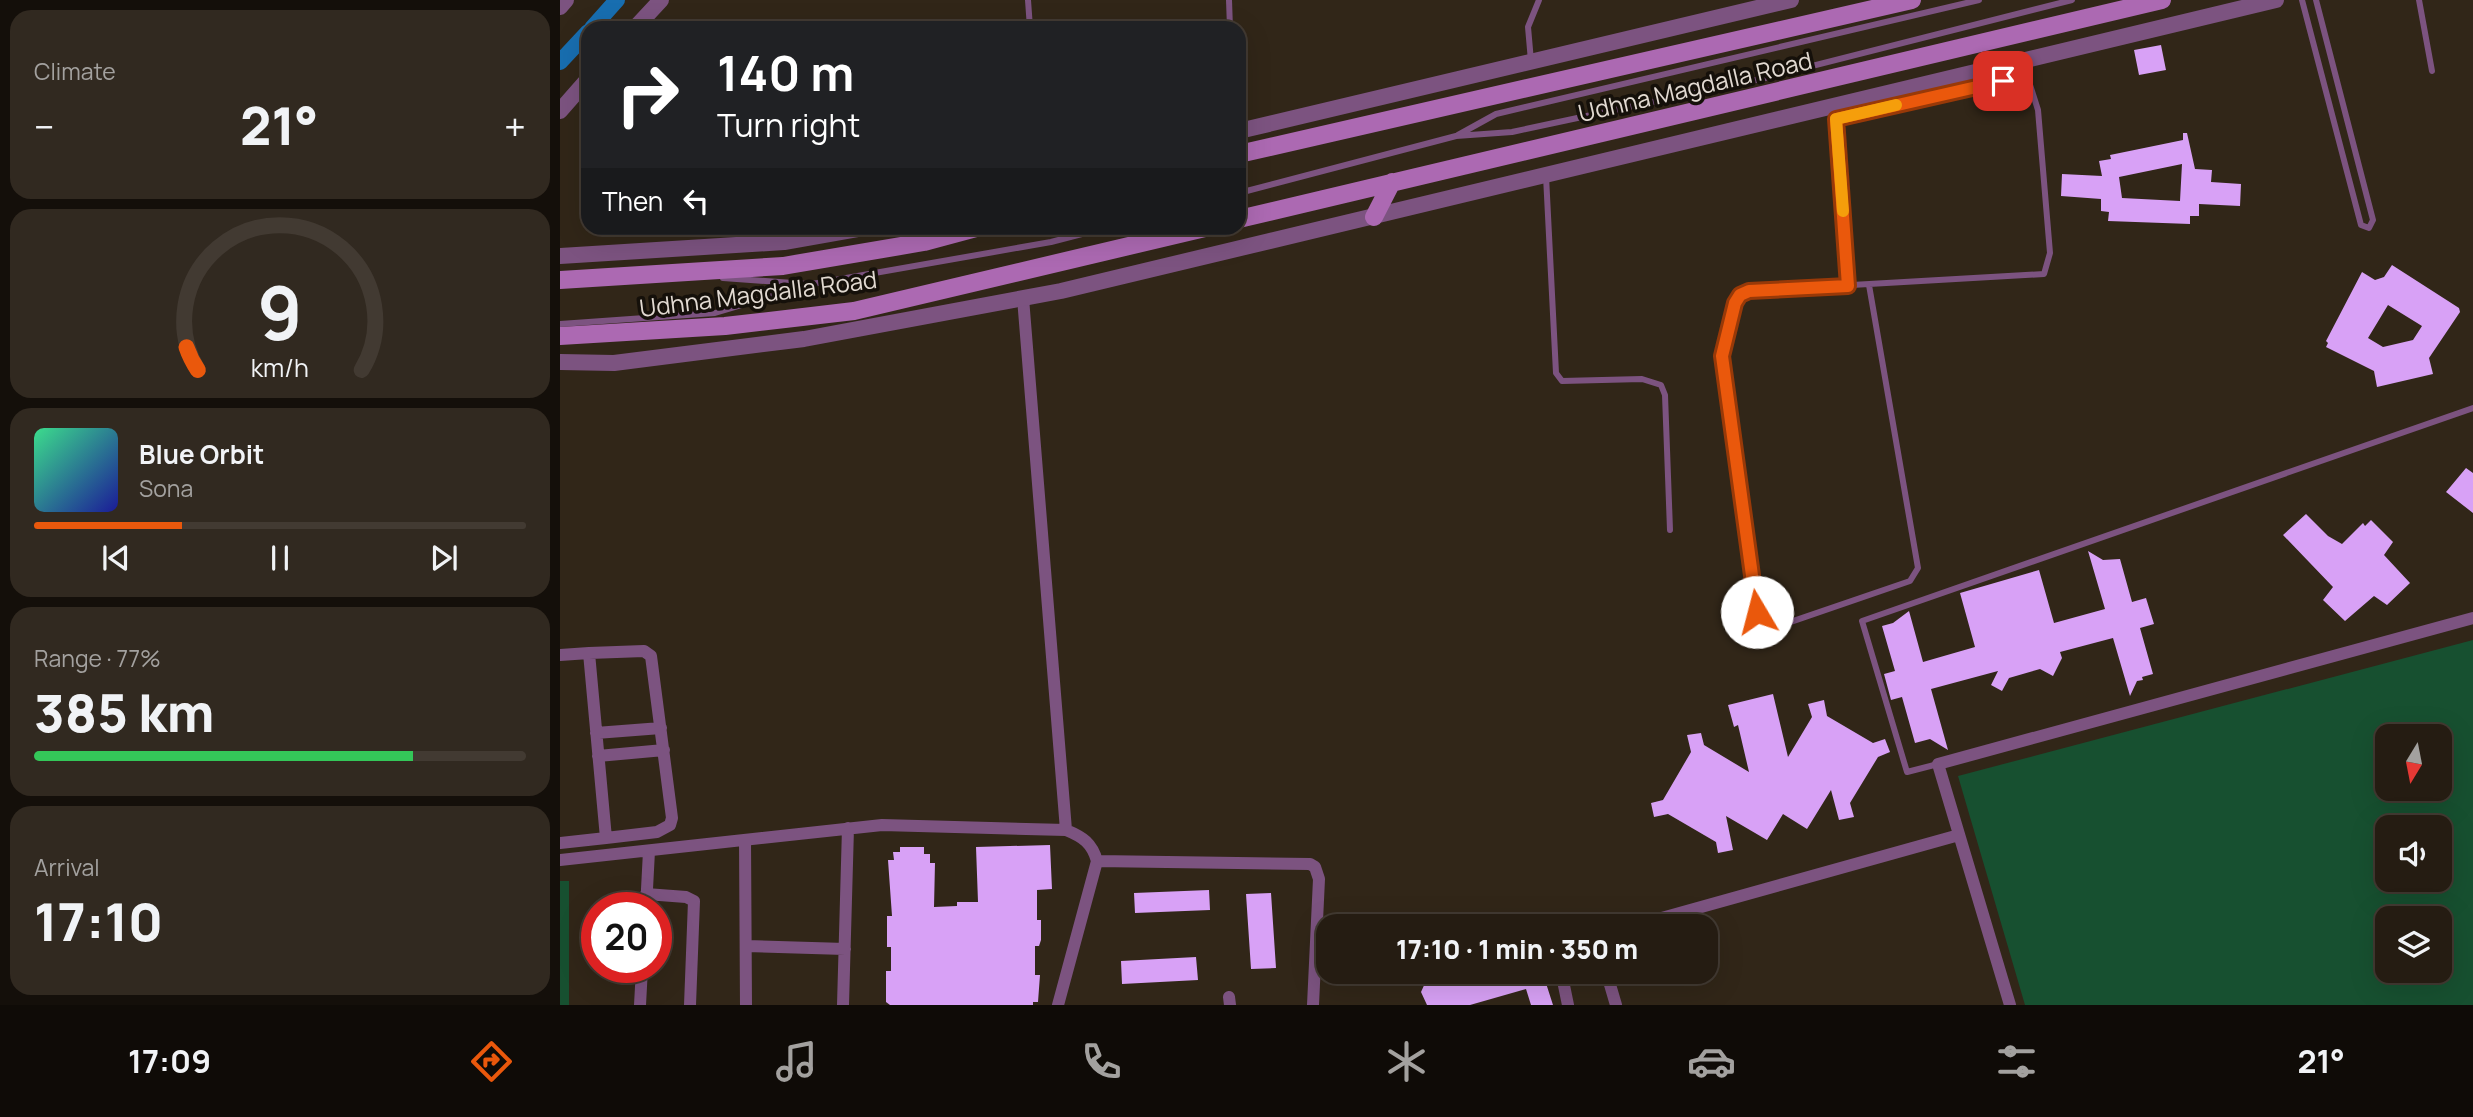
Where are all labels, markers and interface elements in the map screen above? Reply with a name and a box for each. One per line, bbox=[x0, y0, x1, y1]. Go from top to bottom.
text: 140 m bbox=[717, 39, 854, 106]
street label: Udhna Magdalla Road bbox=[1575, 43, 1815, 129]
icon: right bbox=[602, 49, 693, 140]
pin bbox=[1973, 51, 2033, 111]
text: Climate bbox=[34, 55, 116, 87]
icon: arrive bbox=[1984, 62, 2022, 100]
text: 21° bbox=[240, 90, 319, 161]
text: − bbox=[34, 100, 55, 152]
text: + bbox=[504, 100, 526, 152]
text: Turn right bbox=[717, 103, 860, 147]
icon: left bbox=[677, 182, 715, 220]
text: Then bbox=[602, 183, 663, 219]
text: 9 bbox=[257, 262, 303, 362]
street label: Udhna Magdalla Road bbox=[637, 262, 879, 324]
text: km/h bbox=[251, 349, 309, 384]
text: Blue Orbit bbox=[139, 436, 264, 472]
text: Sona bbox=[139, 472, 193, 504]
icon: previous bbox=[97, 539, 135, 577]
icon: pause bbox=[261, 539, 299, 577]
icon: next bbox=[425, 539, 463, 577]
position arrow bbox=[1720, 575, 1794, 649]
text: Range · 77% bbox=[34, 642, 161, 674]
text: 385 km bbox=[34, 677, 215, 748]
north arrow bbox=[2375, 724, 2452, 802]
map controls bbox=[2375, 724, 2452, 983]
button: sound bbox=[2375, 815, 2452, 892]
text: Arrival bbox=[34, 851, 100, 883]
text: 17:10 bbox=[34, 886, 163, 957]
speed limit sign: 20 bbox=[581, 892, 672, 983]
button: layers bbox=[2375, 906, 2452, 983]
text: 17:10 · 1 min · 350 m bbox=[1396, 931, 1638, 967]
icon: directions bbox=[467, 1037, 516, 1086]
icon: music bbox=[772, 1037, 821, 1086]
icon: phone bbox=[1077, 1037, 1126, 1086]
icon: climate bbox=[1382, 1037, 1431, 1086]
icon: car bbox=[1687, 1037, 1736, 1086]
icon: filters bbox=[1992, 1037, 2041, 1086]
text: 17:09 bbox=[128, 1039, 211, 1083]
text: 21° bbox=[2297, 1039, 2345, 1083]

